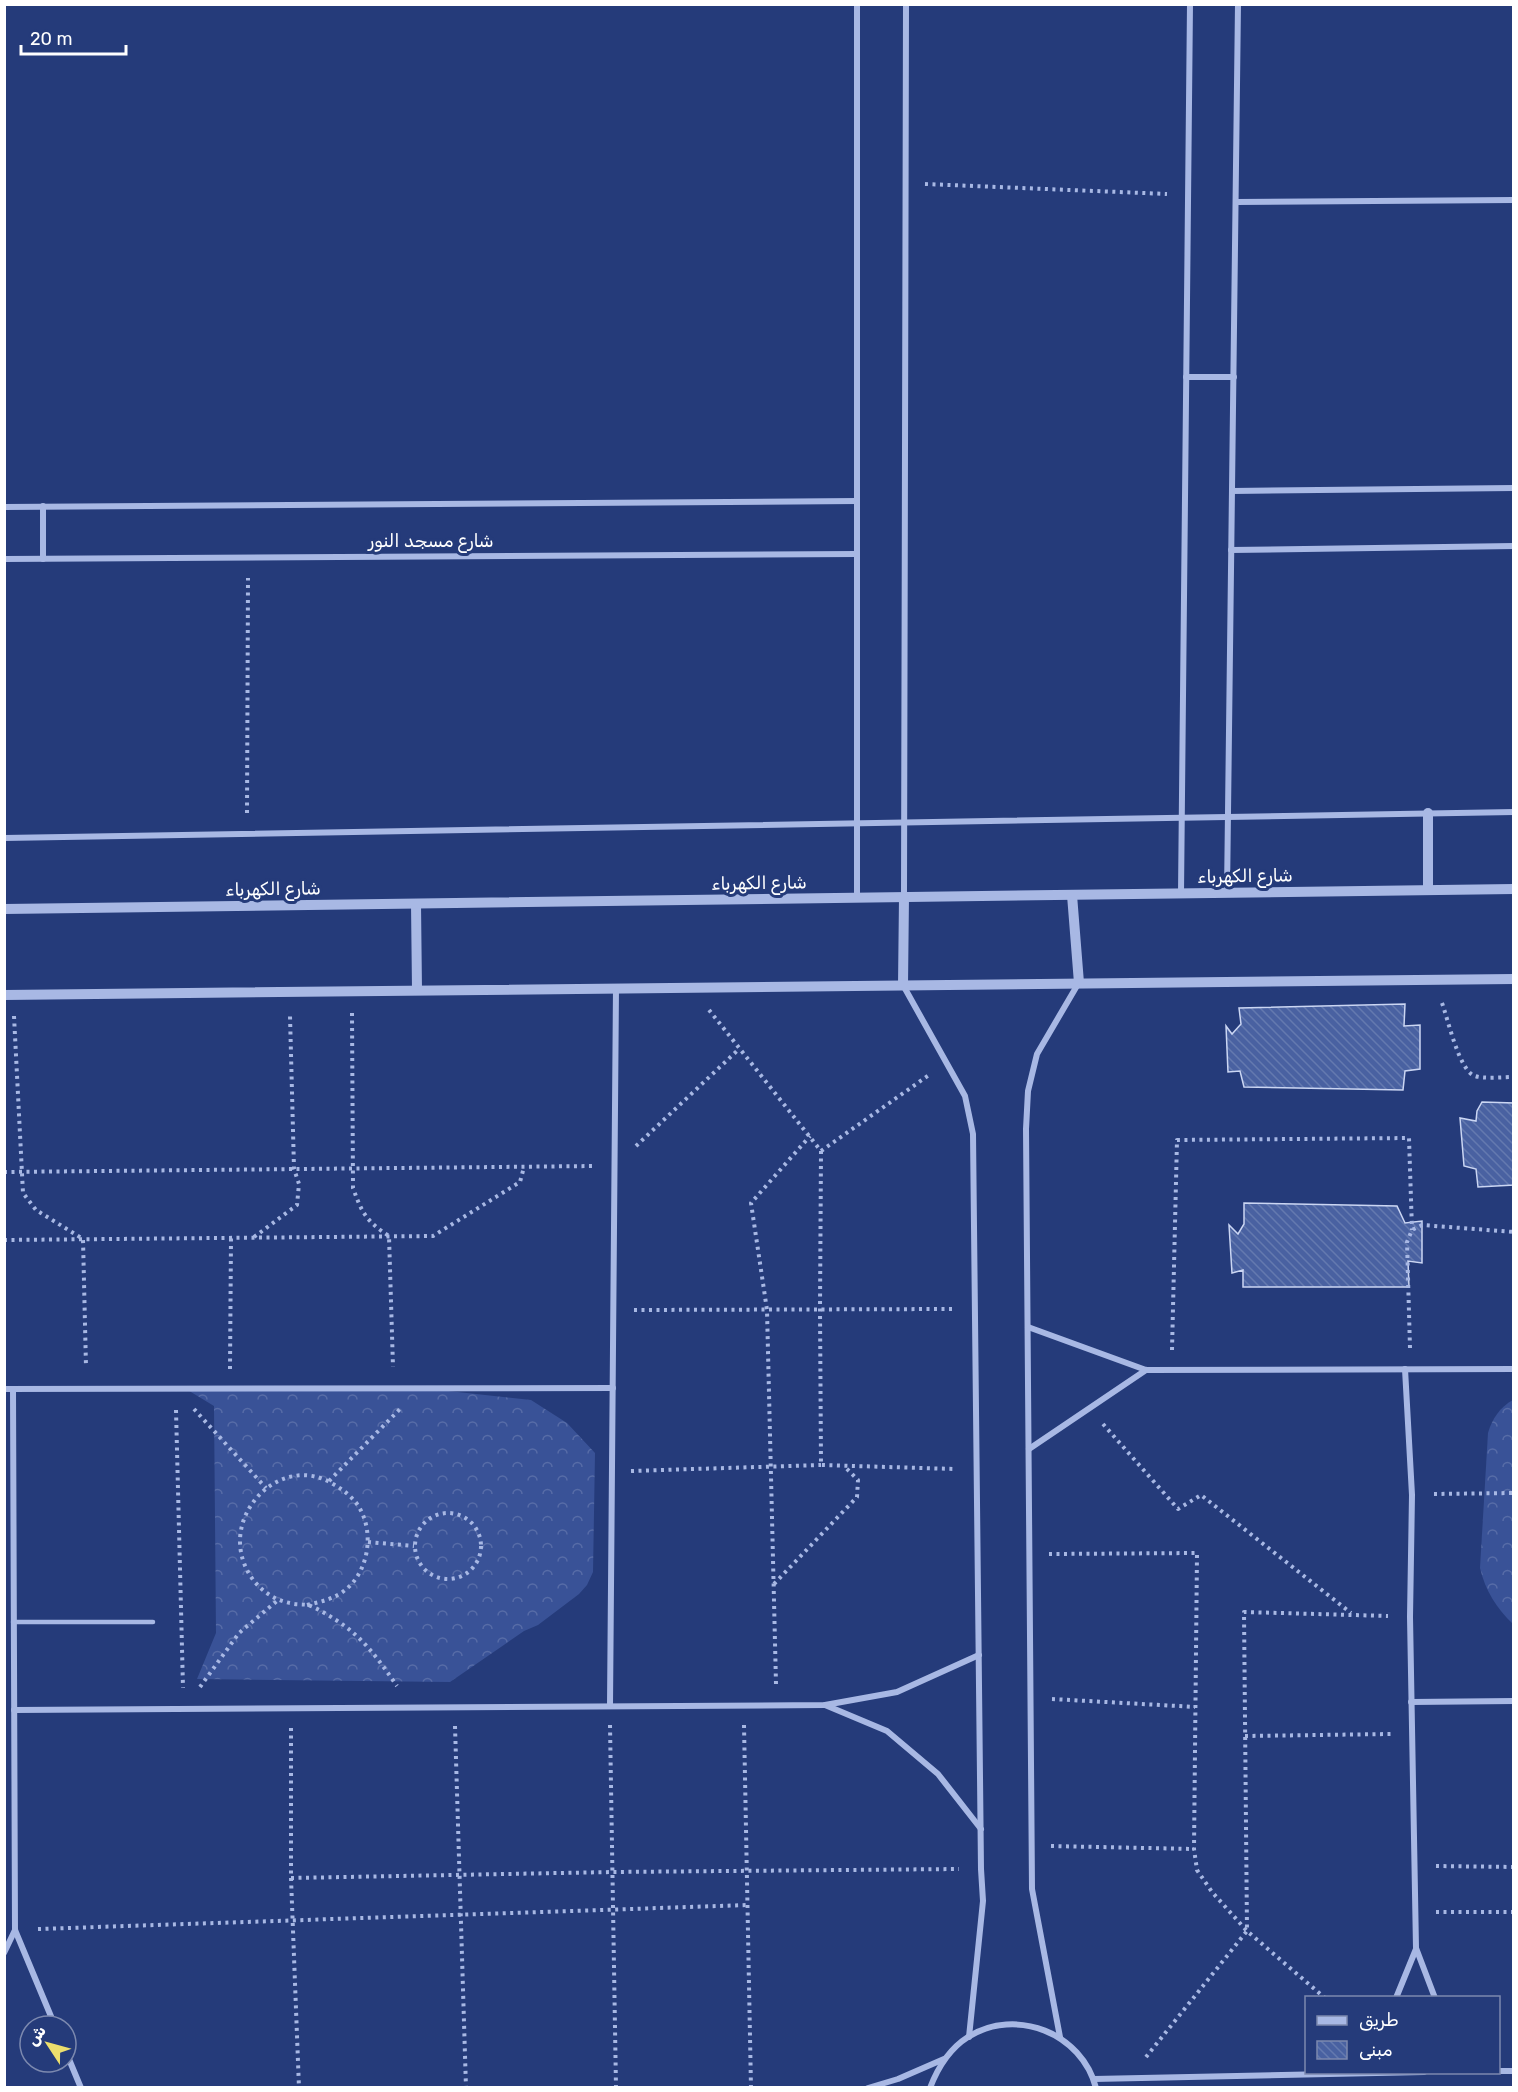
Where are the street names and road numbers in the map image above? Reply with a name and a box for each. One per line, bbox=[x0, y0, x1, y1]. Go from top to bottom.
street label: شارع مسجد النور bbox=[367, 530, 494, 553]
street label: شارع الكهرباء bbox=[1197, 864, 1293, 889]
street label: شارع الكهرباء bbox=[711, 871, 807, 896]
street label: شارع الكهرباء bbox=[225, 877, 321, 902]

